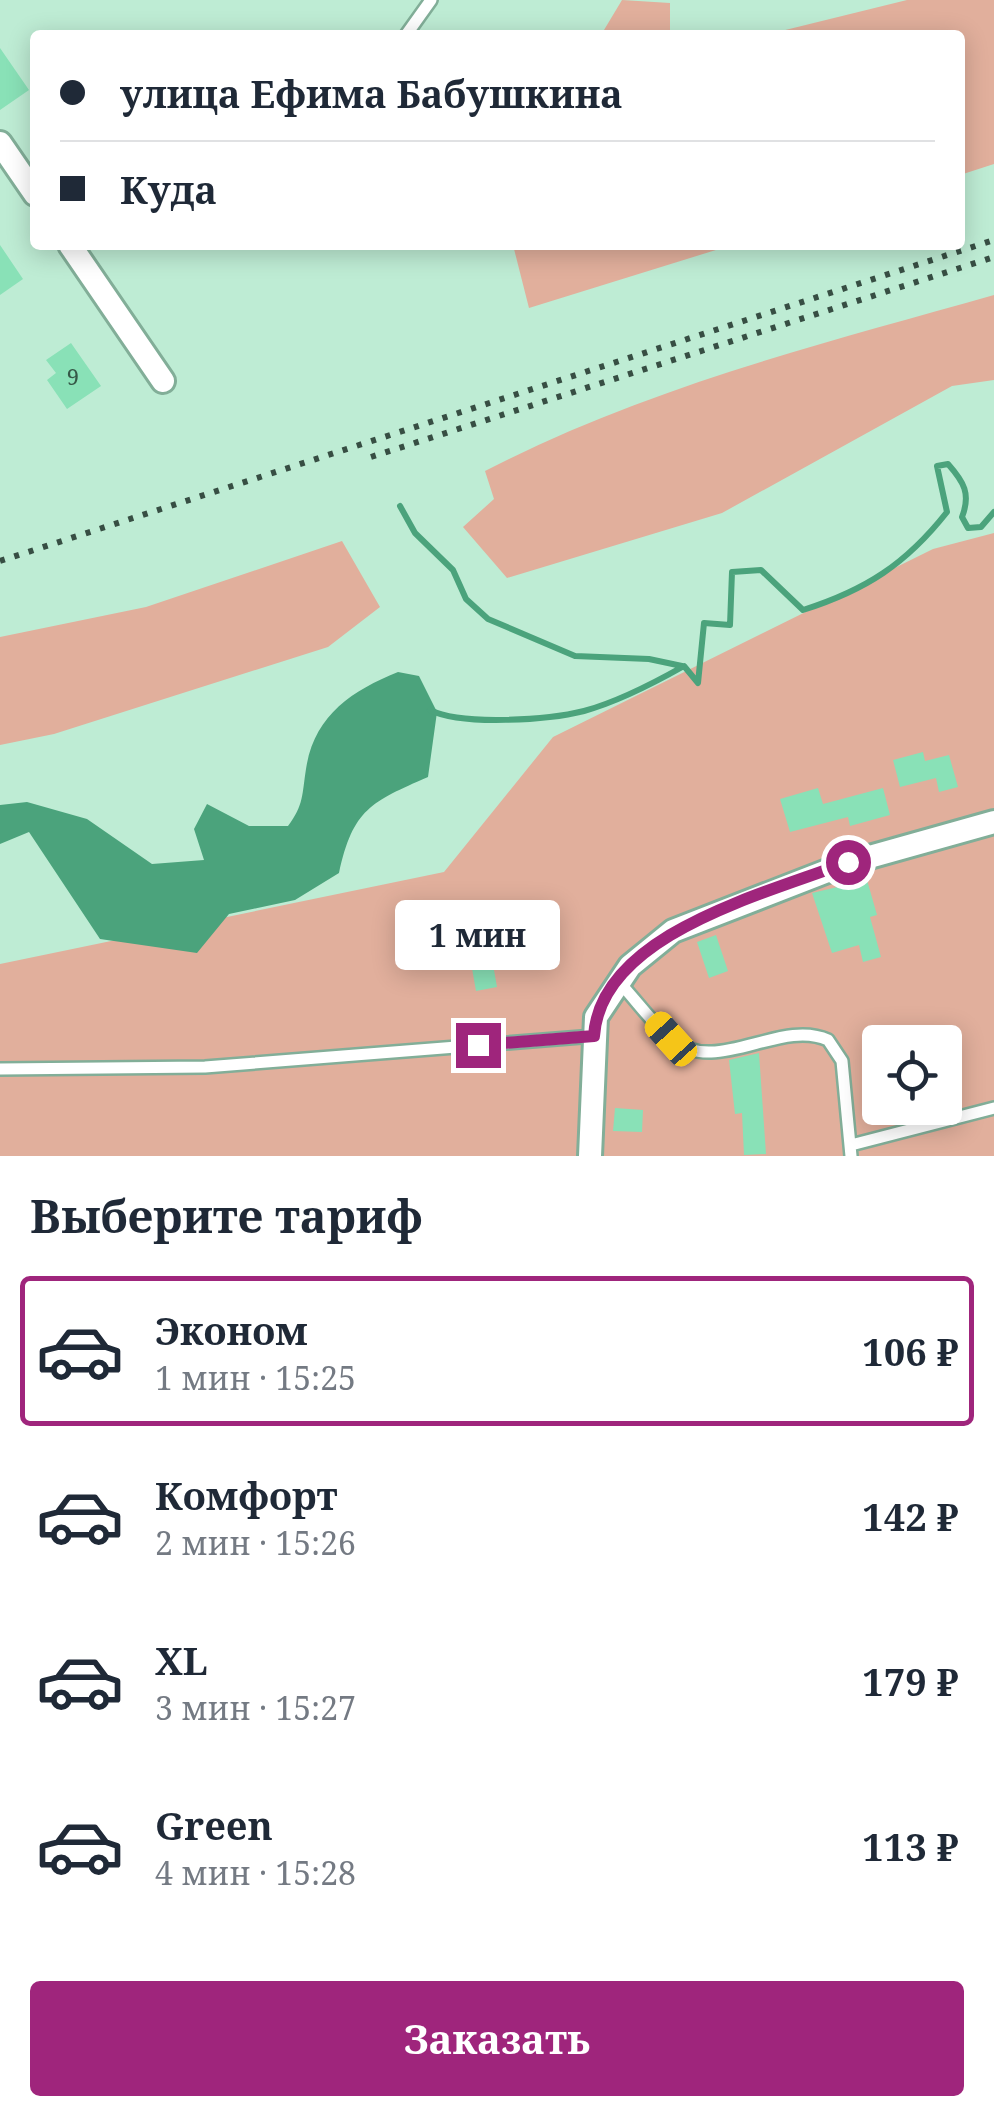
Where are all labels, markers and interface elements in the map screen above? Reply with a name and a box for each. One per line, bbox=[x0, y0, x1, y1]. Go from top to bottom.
text: улица Ефима Бабушкина bbox=[120, 67, 623, 119]
text: Куда bbox=[120, 163, 217, 215]
house number: 9 bbox=[67, 361, 79, 391]
route start bbox=[826, 840, 871, 885]
callout: 1 мин bbox=[396, 900, 560, 970]
text: 1 мин bbox=[429, 913, 526, 956]
car bbox=[640, 1007, 702, 1071]
route end bbox=[456, 1023, 501, 1068]
map controls bbox=[862, 1025, 962, 1125]
button: locate bbox=[862, 1025, 962, 1125]
text: Выберите тариф bbox=[30, 1185, 423, 1246]
text: Эконом bbox=[155, 1304, 308, 1356]
icon: car bbox=[35, 1306, 125, 1396]
text: 106 ₽ bbox=[862, 1325, 959, 1377]
text: 1 мин · 15:25 bbox=[155, 1356, 356, 1399]
text: Комфорт bbox=[155, 1469, 338, 1521]
icon: car bbox=[35, 1471, 125, 1561]
text: 142 ₽ bbox=[862, 1490, 959, 1542]
text: 2 мин · 15:26 bbox=[155, 1521, 356, 1564]
text: XL bbox=[155, 1634, 208, 1686]
icon: car bbox=[35, 1636, 125, 1726]
text: 179 ₽ bbox=[862, 1655, 959, 1707]
text: 3 мин · 15:27 bbox=[155, 1686, 356, 1729]
text: Green bbox=[155, 1799, 273, 1851]
icon: car bbox=[35, 1801, 125, 1891]
text: 113 ₽ bbox=[862, 1820, 959, 1872]
text: 4 мин · 15:28 bbox=[155, 1851, 356, 1894]
button: Заказать bbox=[30, 1981, 964, 2096]

